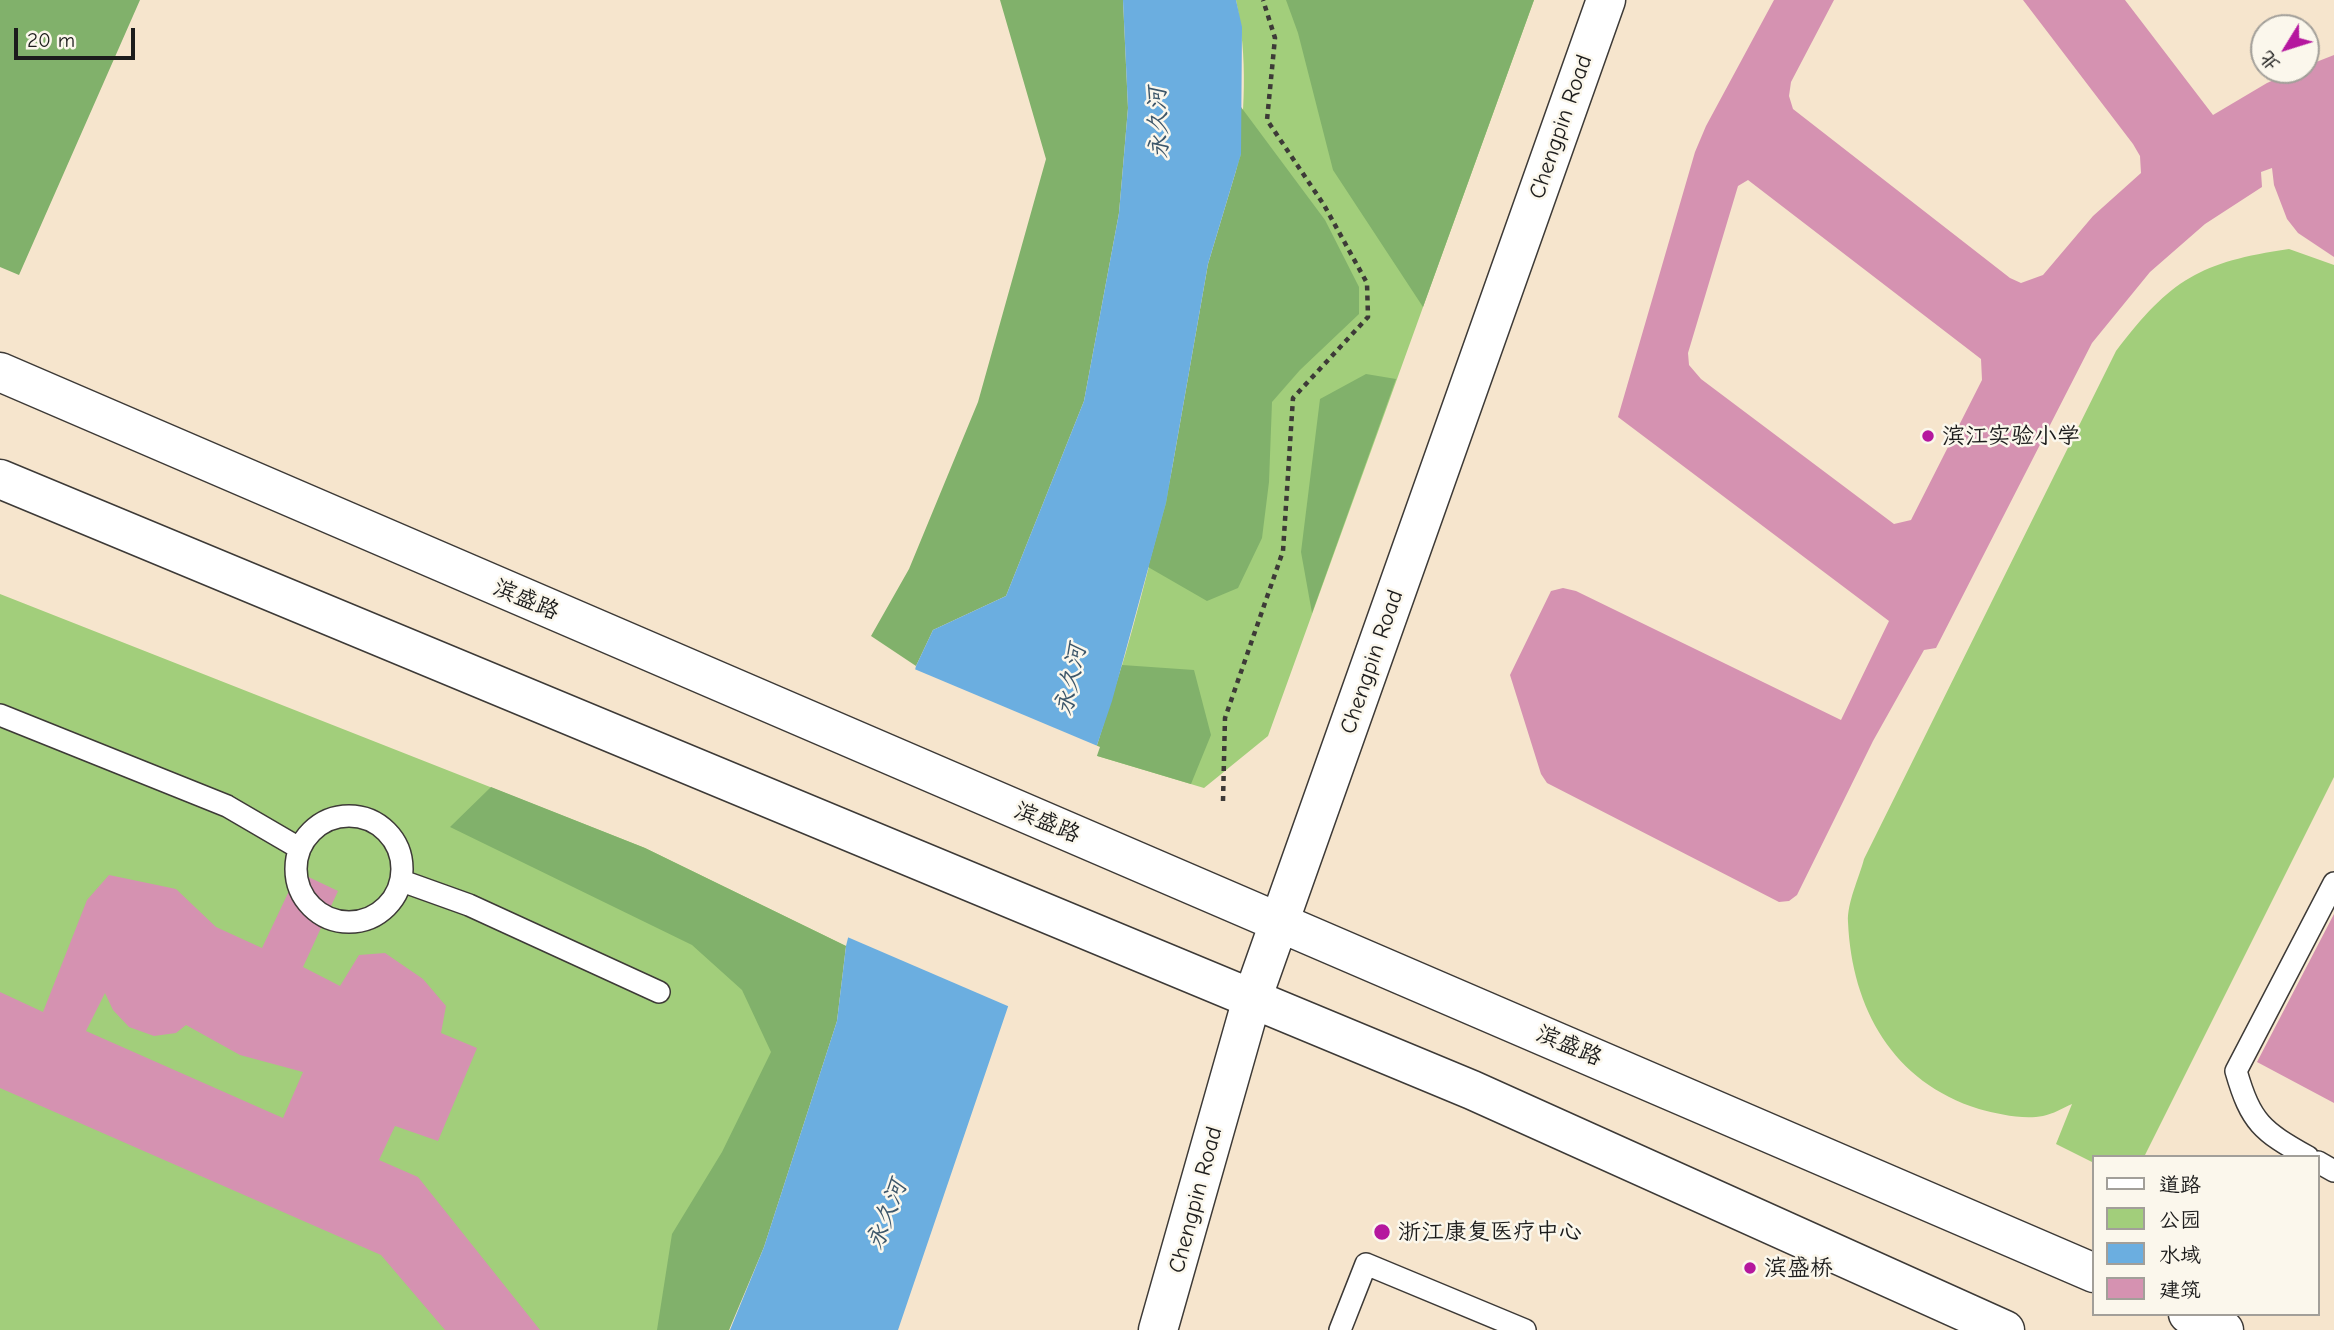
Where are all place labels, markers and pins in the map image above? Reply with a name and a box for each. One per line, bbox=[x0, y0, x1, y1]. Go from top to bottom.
place label: 滨江实验小学 bbox=[1942, 422, 2080, 450]
marker: 滨江实验小学 bbox=[1920, 428, 1936, 444]
place label: 浙江康复医疗中心 bbox=[1398, 1218, 1582, 1246]
marker: 浙江康复医疗中心 bbox=[1372, 1222, 1392, 1242]
place label: 滨盛桥 bbox=[1764, 1254, 1833, 1282]
marker: 滨盛桥 bbox=[1742, 1260, 1758, 1276]

